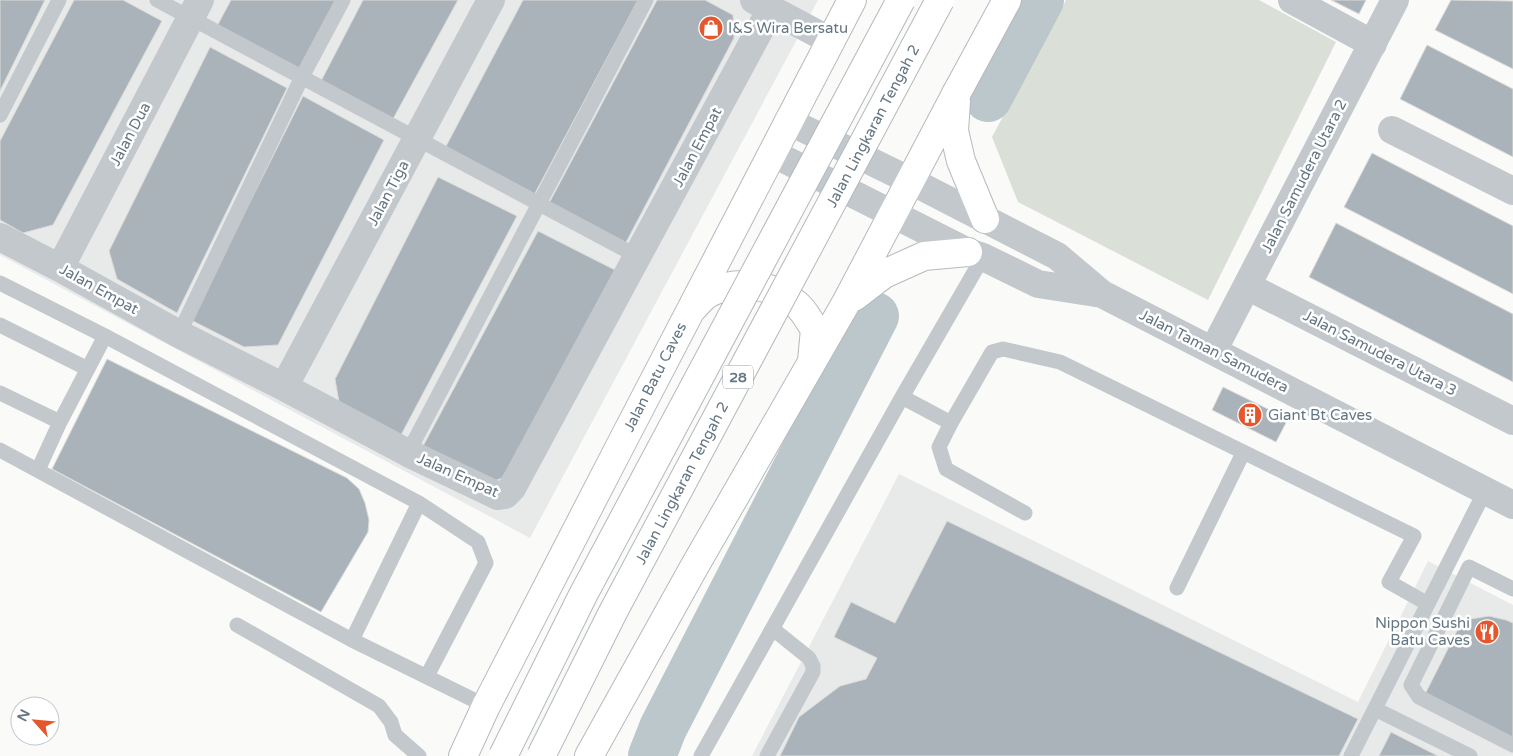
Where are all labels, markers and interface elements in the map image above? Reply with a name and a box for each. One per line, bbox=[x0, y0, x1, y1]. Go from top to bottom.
shop icon: I&S Wira Bersatu bbox=[698, 15, 724, 41]
place label: I&S Wira Bersatu bbox=[728, 19, 848, 37]
street label: Jalan Lingkaran Tengah 2 bbox=[822, 42, 924, 210]
street label: Jalan Samudera Utara 2 bbox=[1257, 96, 1351, 256]
street label: Jalan Dua bbox=[106, 99, 154, 169]
street label: Jalan Empat bbox=[669, 104, 726, 190]
street label: Jalan Tiga bbox=[363, 157, 413, 229]
street label: Jalan Empat bbox=[56, 260, 142, 318]
street label: Jalan Taman Samudera bbox=[1136, 306, 1292, 396]
street label: Jalan Samudera Utara 3 bbox=[1300, 306, 1460, 400]
street label: Jalan Batu Caves bbox=[620, 319, 690, 435]
road number: 28 bbox=[723, 366, 753, 388]
street label: Jalan Lingkaran Tengah 2 bbox=[631, 399, 733, 567]
building icon: Giant Bt Caves bbox=[1237, 402, 1263, 428]
place label: Giant Bt Caves bbox=[1268, 406, 1372, 424]
street label: Jalan Empat bbox=[414, 449, 502, 501]
place label: Nippon Sushi Batu Caves bbox=[1375, 614, 1470, 649]
restaurant icon: Nippon Sushi Batu Caves bbox=[1474, 619, 1500, 645]
north arrow bbox=[10, 696, 60, 746]
text: N bbox=[14, 706, 34, 724]

